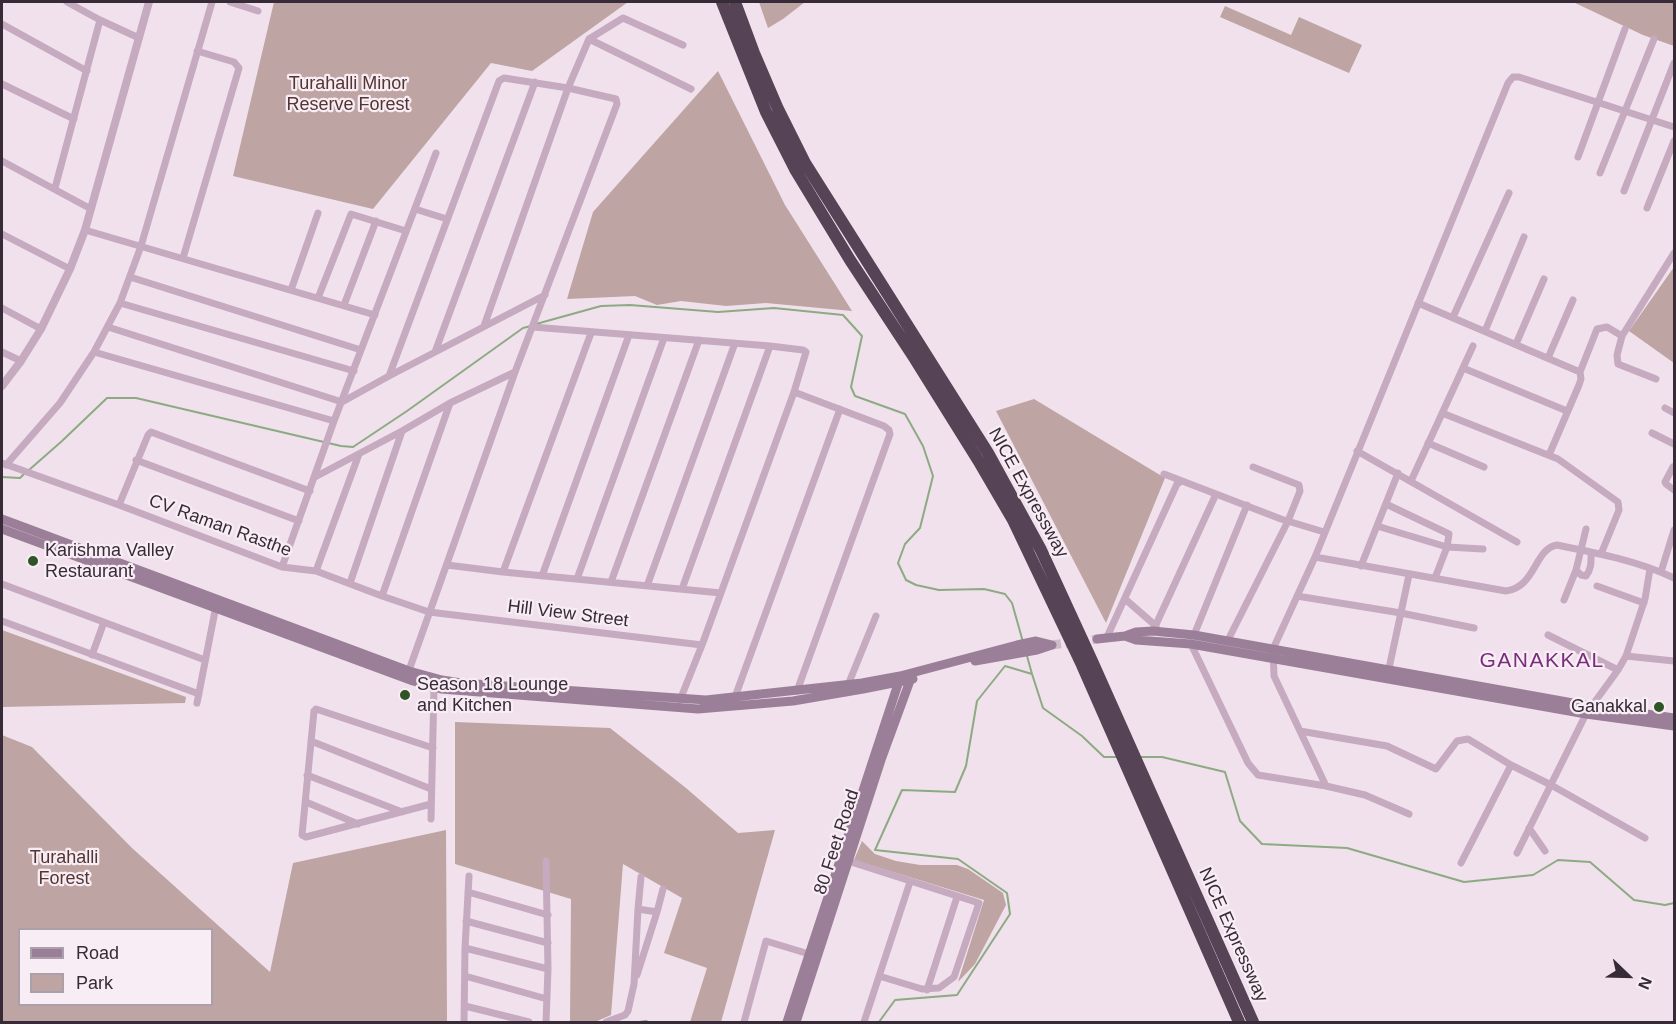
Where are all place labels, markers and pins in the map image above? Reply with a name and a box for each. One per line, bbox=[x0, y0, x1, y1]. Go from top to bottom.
place label: Karishma Valley Restaurant bbox=[45, 540, 174, 582]
marker: Karishma Valley Restaurant bbox=[26, 554, 40, 568]
place label: Season 18 Lounge and Kitchen bbox=[417, 674, 568, 716]
marker: Season 18 Lounge and Kitchen bbox=[398, 688, 412, 702]
place label: Ganakkal bbox=[1571, 696, 1647, 718]
marker: Ganakkal bbox=[1652, 700, 1666, 714]

